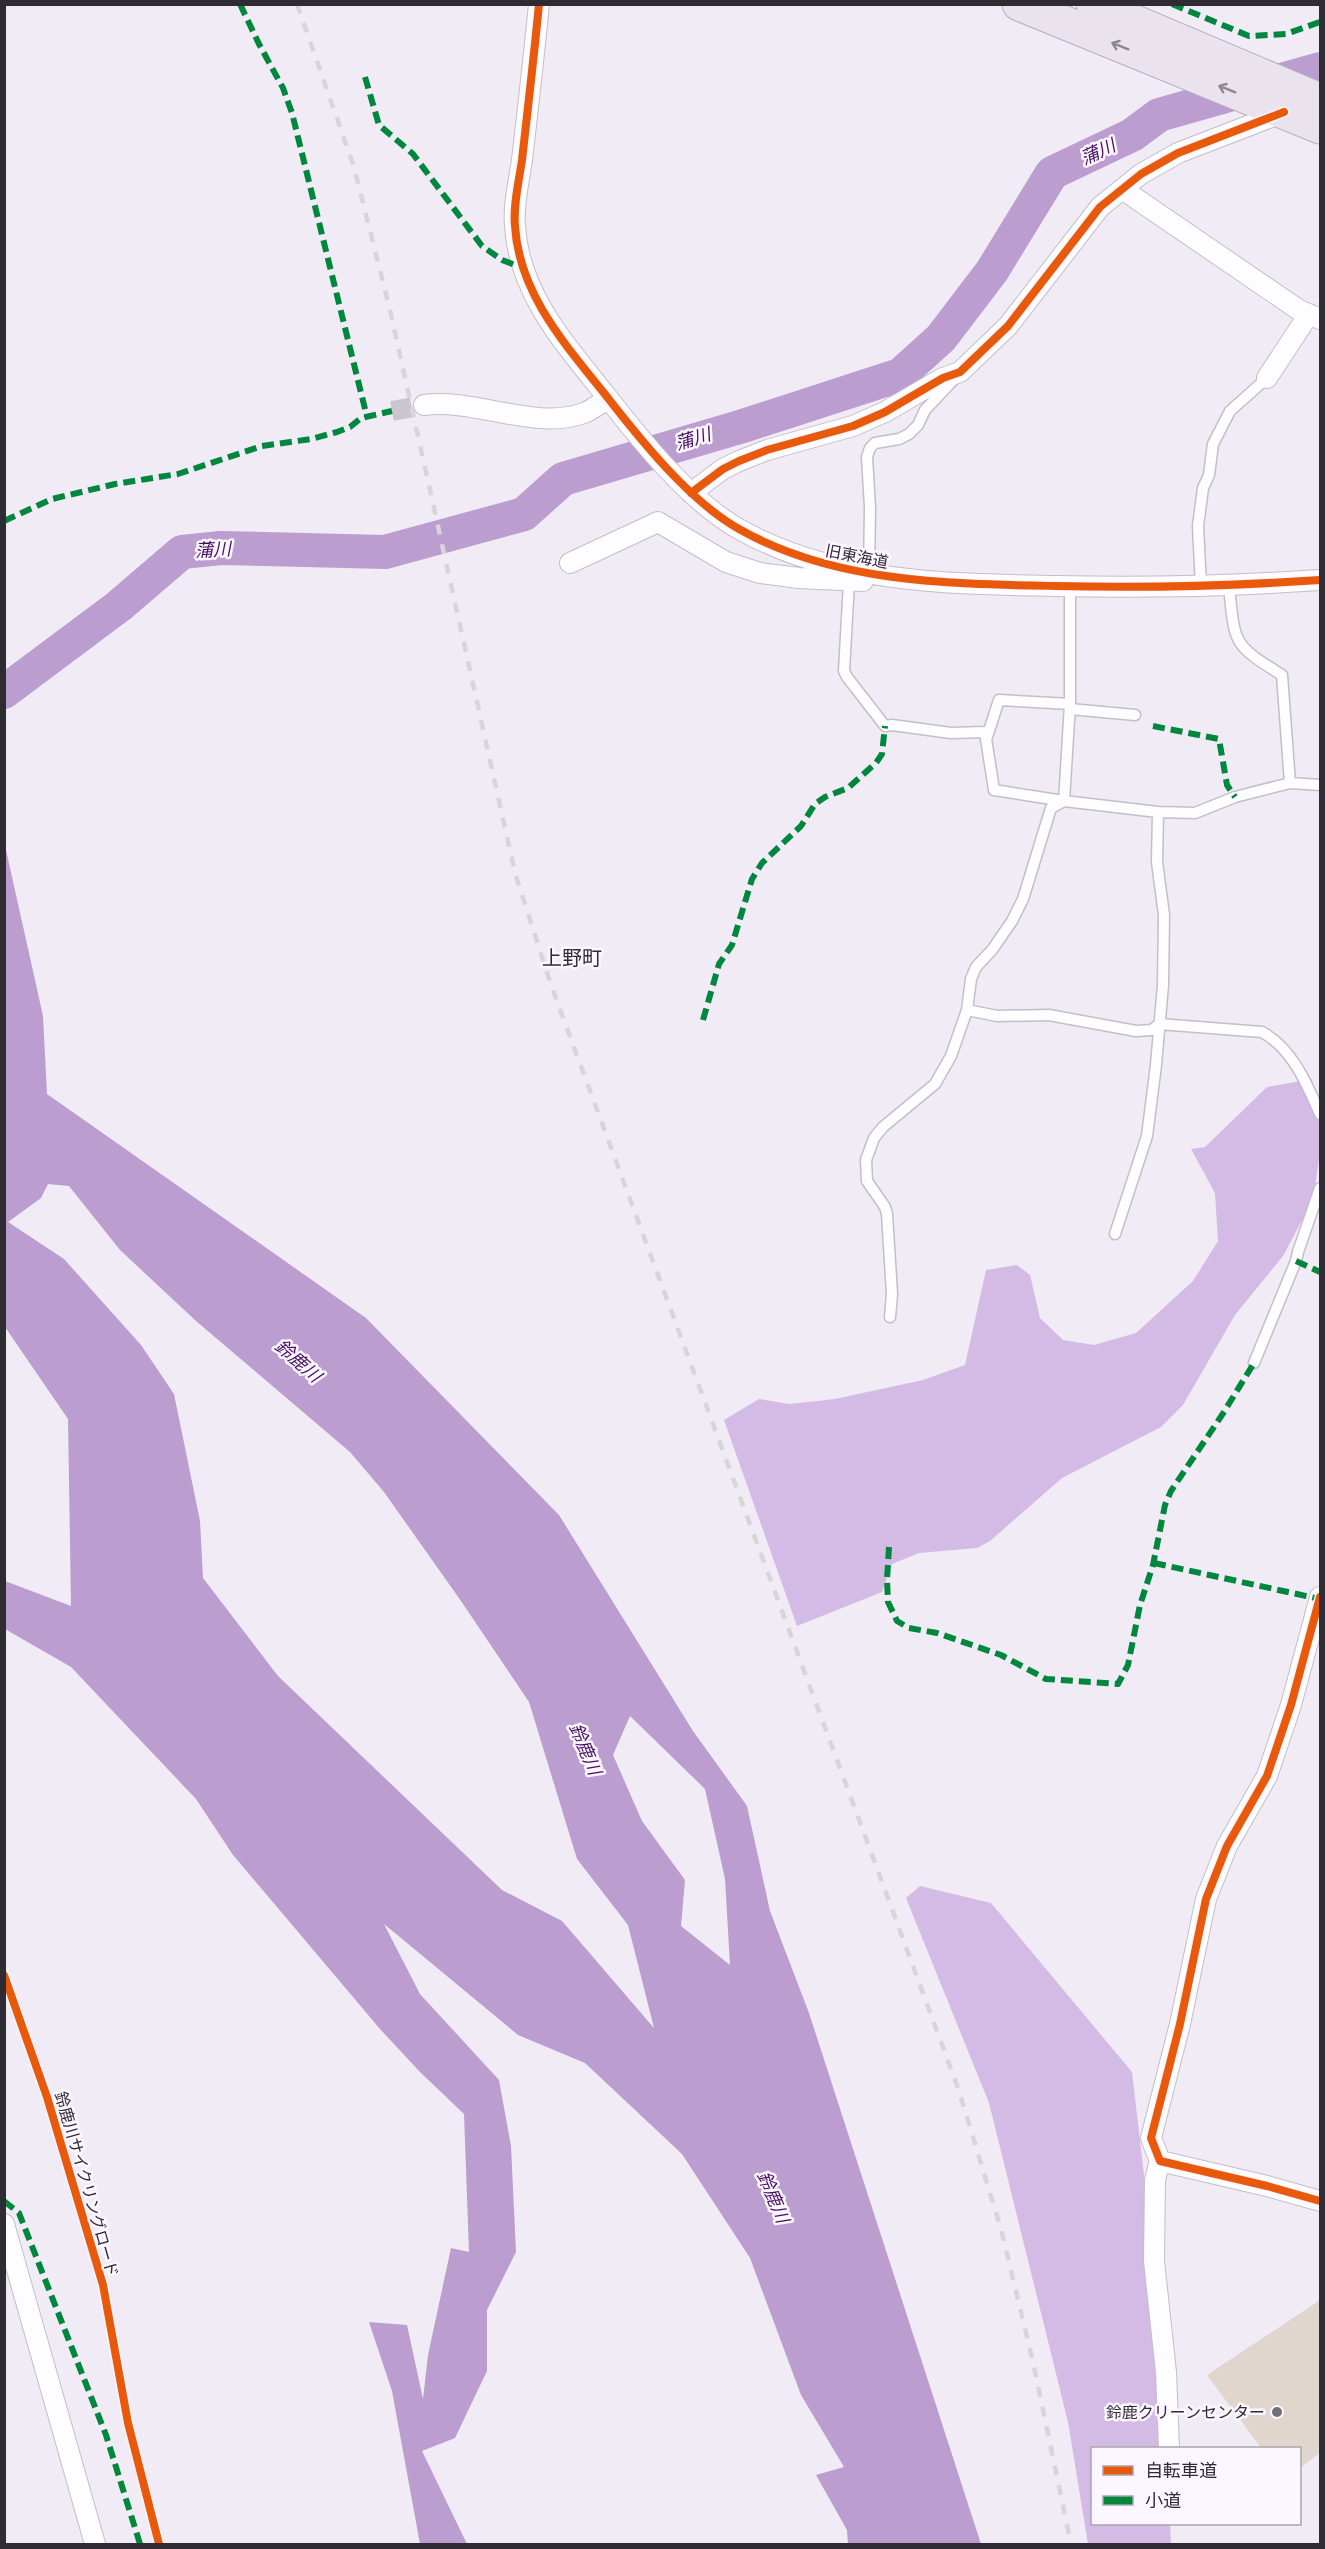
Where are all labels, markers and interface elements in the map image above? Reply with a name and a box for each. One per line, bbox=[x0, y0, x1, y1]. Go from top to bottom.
one-way arrow bbox=[1112, 39, 1130, 50]
one-way arrow bbox=[1218, 83, 1237, 94]
water label: 蒲川 bbox=[1077, 134, 1120, 169]
water label: 蒲川 bbox=[673, 423, 715, 454]
water label: 蒲川 bbox=[194, 538, 233, 561]
street label: 旧東海道 bbox=[824, 541, 890, 572]
district label: 上野町 bbox=[542, 946, 602, 970]
water label: 鈴鹿川 bbox=[271, 1335, 327, 1388]
water label: 鈴鹿川 bbox=[565, 1720, 606, 1780]
street label: 鈴鹿川サイクリングロード bbox=[51, 2089, 122, 2279]
water label: 鈴鹿川 bbox=[753, 2168, 794, 2228]
place label: 鈴鹿クリーンセンター bbox=[1106, 2403, 1265, 2422]
marker: 鈴鹿クリーンセンター bbox=[1270, 2405, 1284, 2419]
legend bbox=[1091, 2447, 1301, 2525]
text: 自転車道 bbox=[1145, 2460, 1217, 2481]
text: 小道 bbox=[1145, 2490, 1181, 2511]

